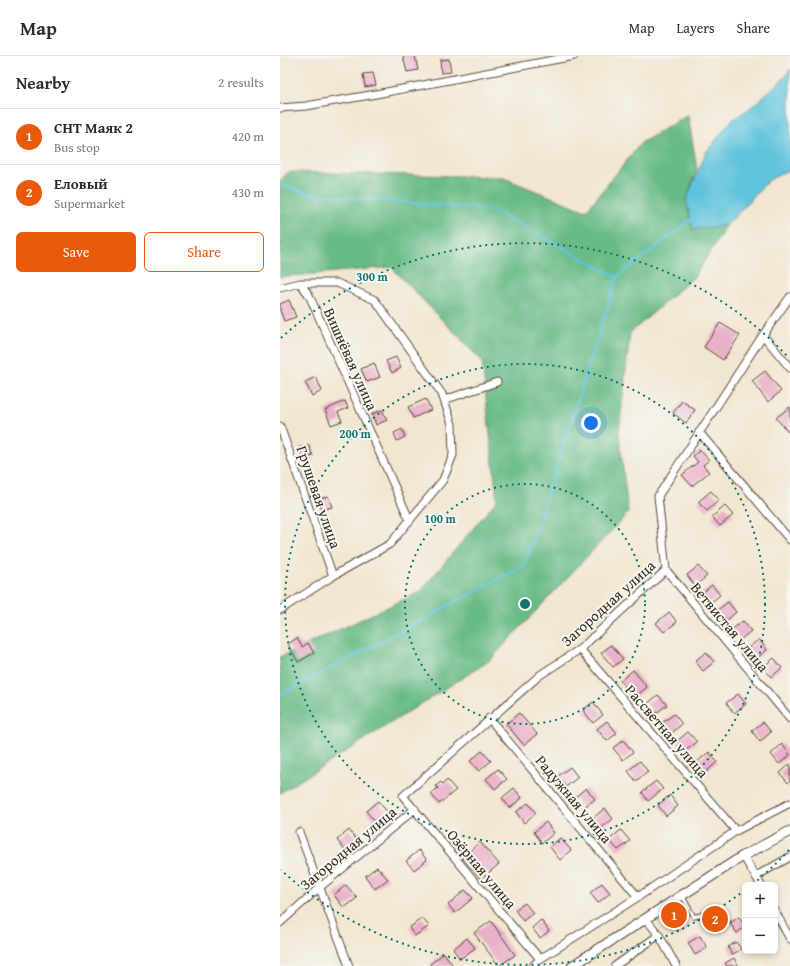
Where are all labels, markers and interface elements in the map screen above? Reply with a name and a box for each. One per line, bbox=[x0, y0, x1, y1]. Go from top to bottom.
text: Map bbox=[20, 14, 57, 42]
text: Map bbox=[629, 18, 655, 38]
text: Layers bbox=[677, 18, 715, 38]
text: Share bbox=[737, 18, 770, 38]
text: Nearby bbox=[16, 70, 70, 95]
text: 2 results bbox=[218, 73, 264, 92]
text: СНТ Маяк 2 bbox=[54, 117, 133, 138]
text: 1 bbox=[26, 127, 32, 146]
text: 420 m bbox=[232, 127, 264, 146]
text: Bus stop bbox=[54, 138, 100, 157]
text: Еловый bbox=[54, 173, 108, 194]
text: 2 bbox=[26, 183, 32, 202]
text: 430 m bbox=[232, 183, 264, 202]
text: Supermarket bbox=[54, 194, 125, 213]
button: Save bbox=[16, 232, 136, 272]
button: Share bbox=[144, 232, 264, 272]
text: 300 m bbox=[356, 268, 389, 285]
street label: Вишнёвая улица bbox=[319, 304, 383, 414]
your location bbox=[581, 413, 601, 433]
text: 200 m bbox=[339, 425, 372, 442]
street label: Грушевая улица bbox=[292, 443, 347, 552]
text: 100 m bbox=[424, 510, 457, 527]
street label: Загородная улица bbox=[556, 554, 660, 651]
street label: Ветвистая улица bbox=[686, 578, 774, 677]
centre of rings bbox=[518, 597, 532, 611]
street label: Рассветная улица bbox=[621, 680, 714, 783]
street label: Радужная улица bbox=[531, 750, 618, 848]
street label: Загородная улица bbox=[295, 801, 401, 895]
street label: Озёрная улица bbox=[442, 825, 522, 914]
map controls bbox=[742, 882, 778, 954]
button: + bbox=[742, 882, 778, 918]
pin: 1 bbox=[661, 900, 687, 930]
pin: 2 bbox=[702, 904, 728, 934]
button: − bbox=[742, 918, 778, 954]

